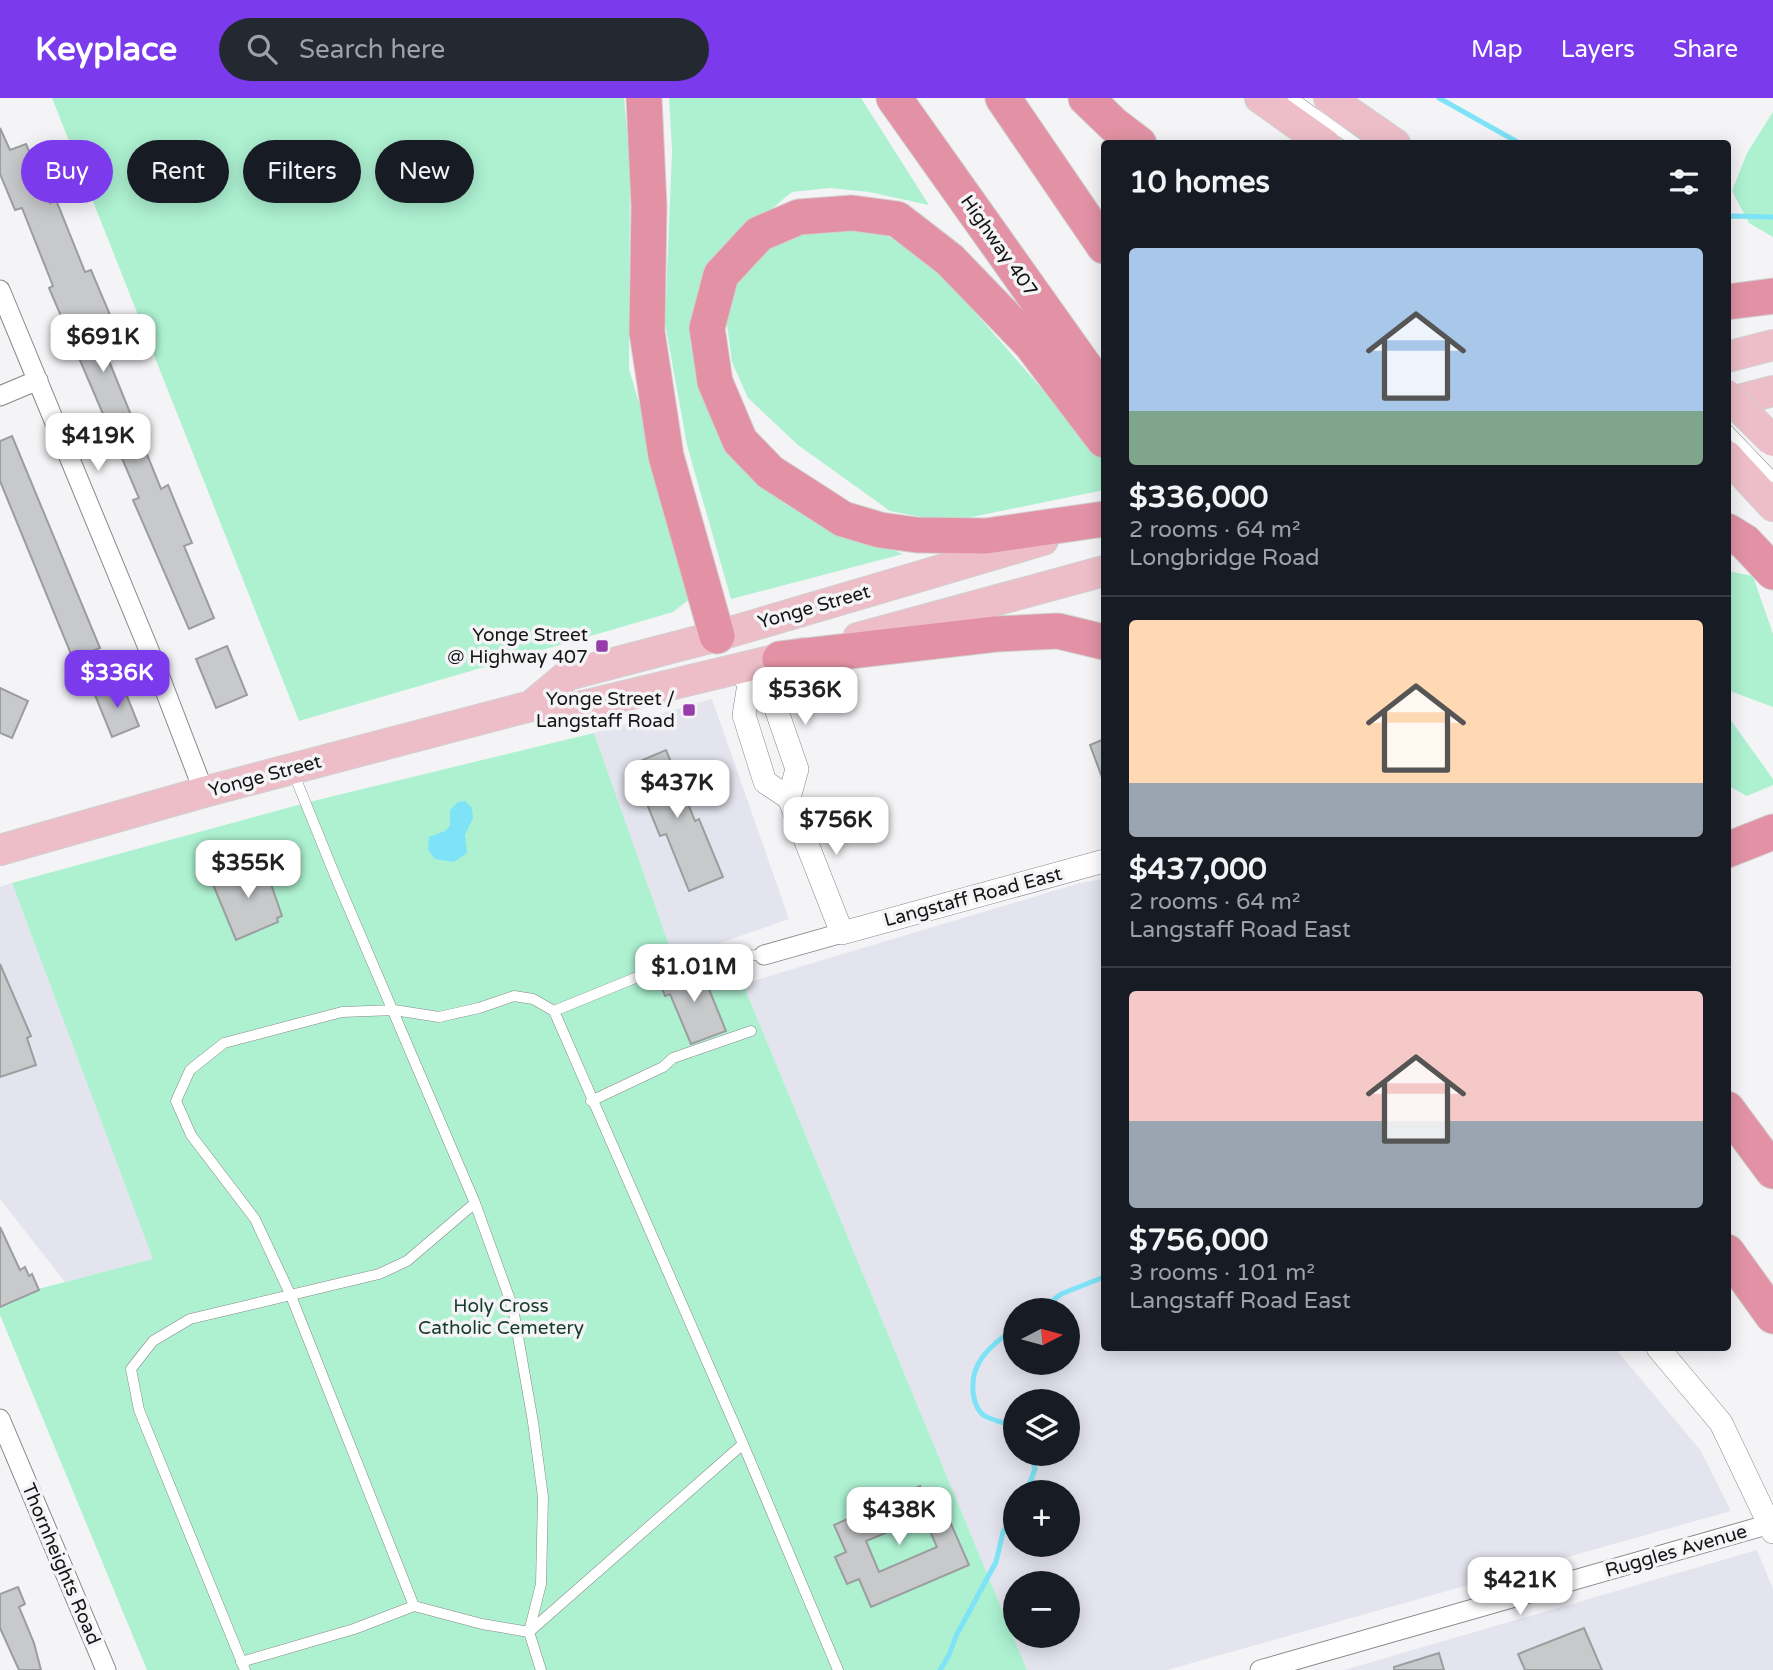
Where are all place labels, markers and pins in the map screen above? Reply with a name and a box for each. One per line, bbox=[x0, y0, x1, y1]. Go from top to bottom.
pin: $691K bbox=[54, 314, 152, 374]
pin: $419K bbox=[49, 414, 147, 473]
place label: Yonge Street @ Highway 407 bbox=[447, 624, 588, 668]
marker: Yonge Street @ Highway 407 bbox=[594, 638, 610, 654]
pin: $336K bbox=[68, 650, 166, 710]
pin: $536K bbox=[756, 668, 854, 727]
place label: Yonge Street / Langstaff Road bbox=[536, 688, 675, 732]
marker: Yonge Street / Langstaff Road bbox=[681, 702, 697, 718]
pin: $437K bbox=[628, 760, 726, 820]
pin: $756K bbox=[787, 798, 885, 857]
pin: $355K bbox=[199, 840, 297, 900]
pin: $1.01M bbox=[637, 944, 751, 1004]
pin: $438K bbox=[850, 1488, 948, 1547]
pin: $421K bbox=[1471, 1558, 1569, 1617]

